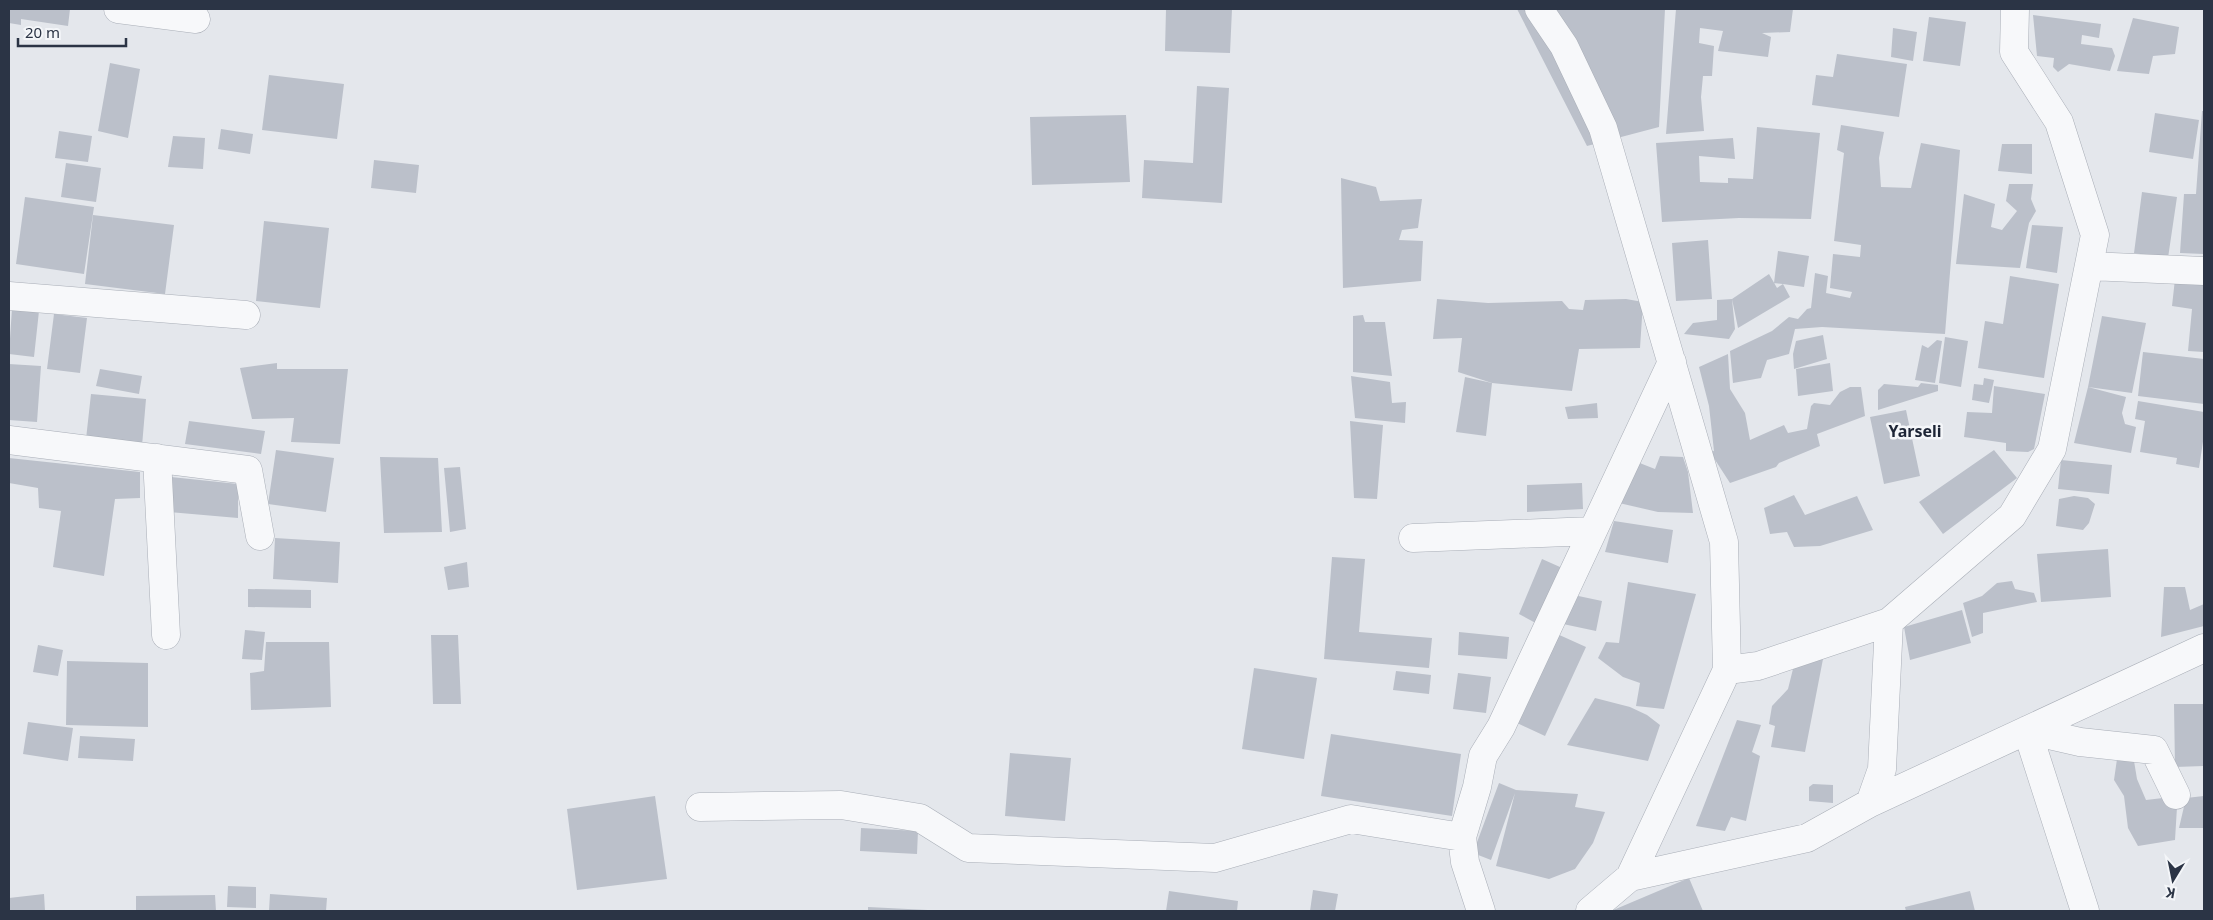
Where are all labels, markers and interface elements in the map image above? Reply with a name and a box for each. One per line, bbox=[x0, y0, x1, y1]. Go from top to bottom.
scale bar bbox=[18, 15, 125, 47]
text: 20 m bbox=[25, 22, 60, 42]
district label: Yarseli bbox=[1888, 420, 1942, 442]
north arrow bbox=[2148, 855, 2198, 905]
text: K bbox=[2164, 883, 2177, 903]

